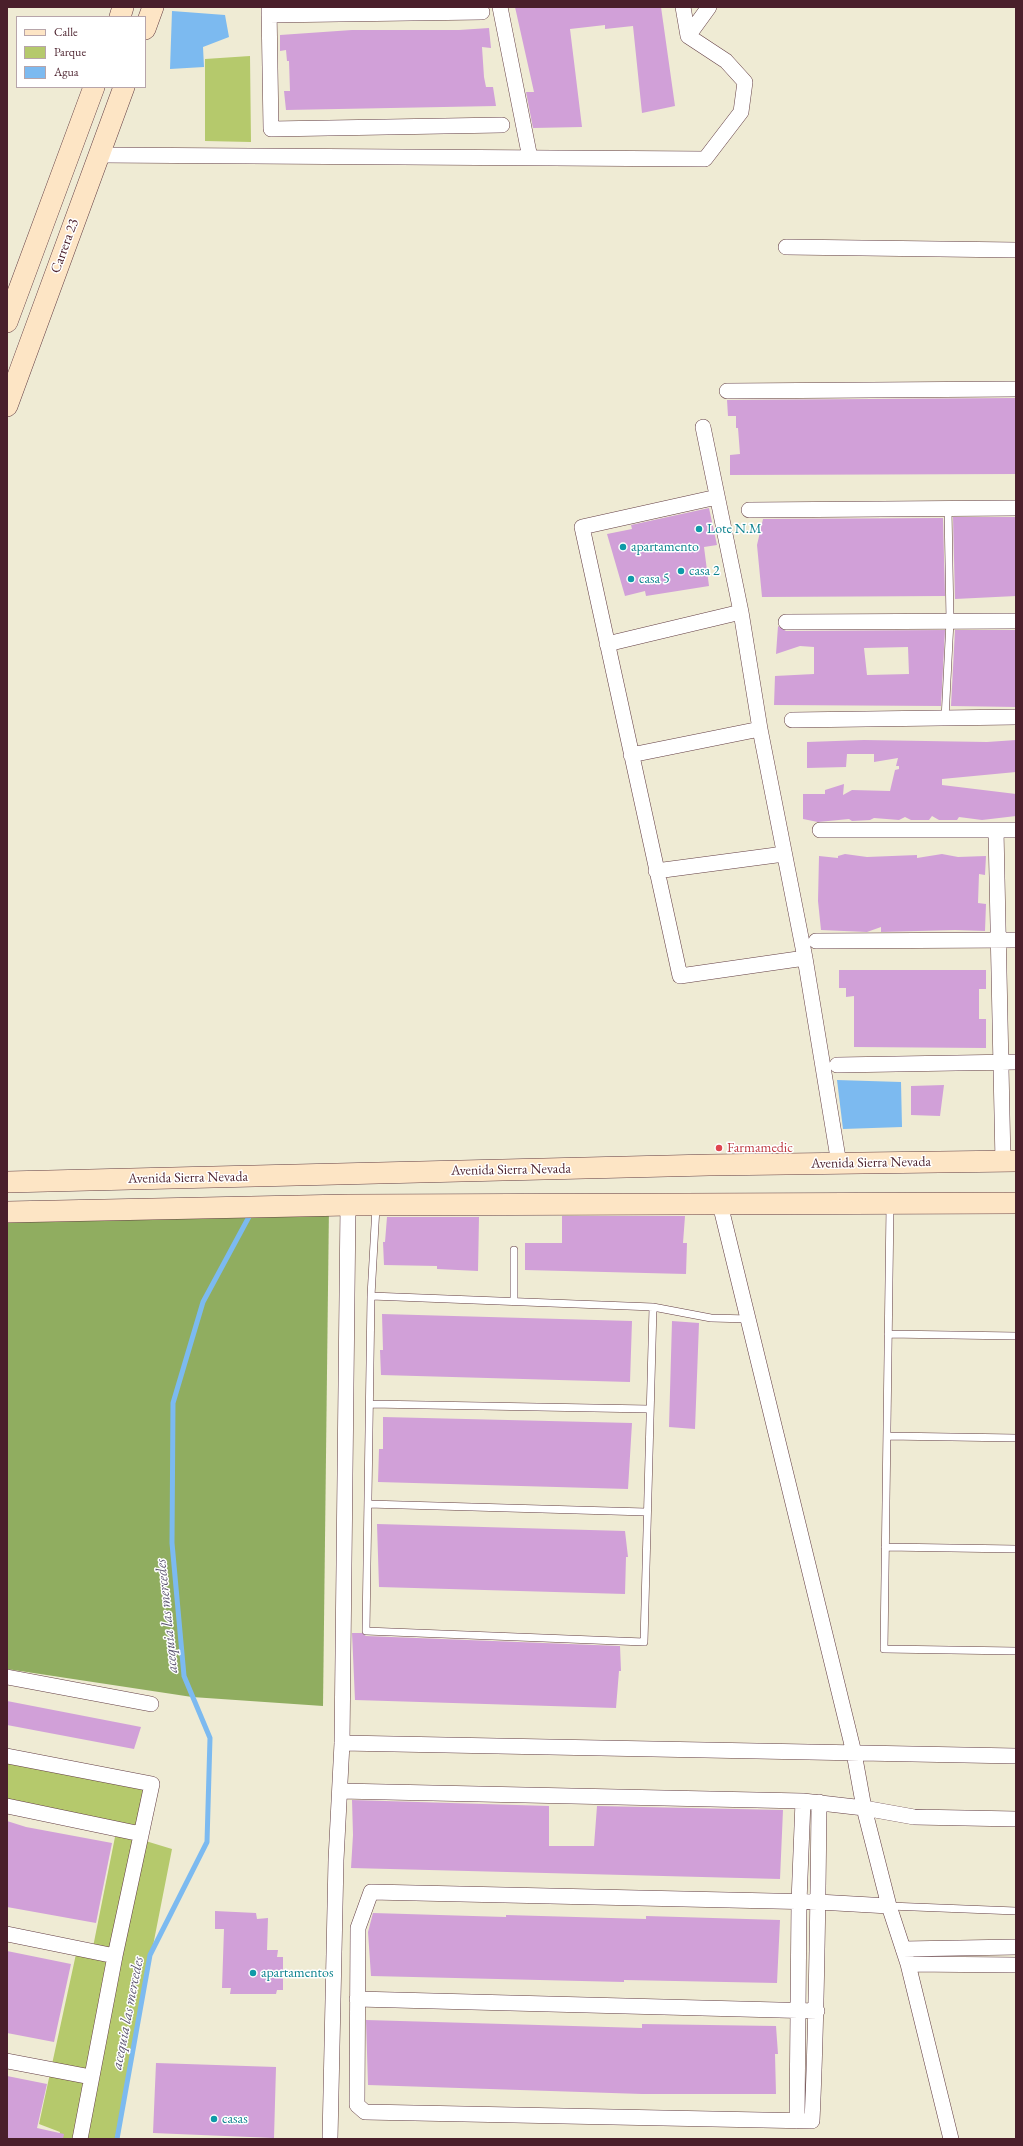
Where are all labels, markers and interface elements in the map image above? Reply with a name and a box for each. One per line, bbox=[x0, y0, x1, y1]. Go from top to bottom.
legend bbox=[16, 16, 146, 88]
text: Calle bbox=[54, 24, 78, 40]
text: Parque bbox=[54, 44, 86, 60]
text: Agua bbox=[54, 64, 79, 80]
street label: Carrera 23 bbox=[47, 216, 83, 276]
place label: Lote N.M bbox=[707, 521, 762, 537]
marker: Lote N.M bbox=[694, 524, 704, 534]
place label: apartamento bbox=[631, 539, 699, 555]
marker: apartamento bbox=[618, 542, 628, 552]
place label: casa 2 bbox=[689, 563, 720, 579]
marker: casa 2 bbox=[676, 566, 686, 576]
place label: casa 5 bbox=[639, 571, 670, 587]
marker: casa 5 bbox=[626, 574, 636, 584]
place label: Farmamedic bbox=[727, 1140, 793, 1156]
marker: Farmamedic bbox=[714, 1143, 724, 1153]
street label: Avenida Sierra Nevada bbox=[811, 1154, 931, 1172]
street label: Avenida Sierra Nevada bbox=[451, 1161, 571, 1179]
street label: Avenida Sierra Nevada bbox=[128, 1169, 248, 1187]
water label: acequia las mercedes bbox=[152, 1558, 182, 1674]
water label: acequia las mercedes bbox=[108, 1955, 148, 2071]
place label: apartamentos bbox=[261, 1965, 333, 1981]
marker: apartamentos bbox=[248, 1968, 258, 1978]
place label: casas bbox=[222, 2111, 248, 2127]
marker: casas bbox=[209, 2114, 219, 2124]

